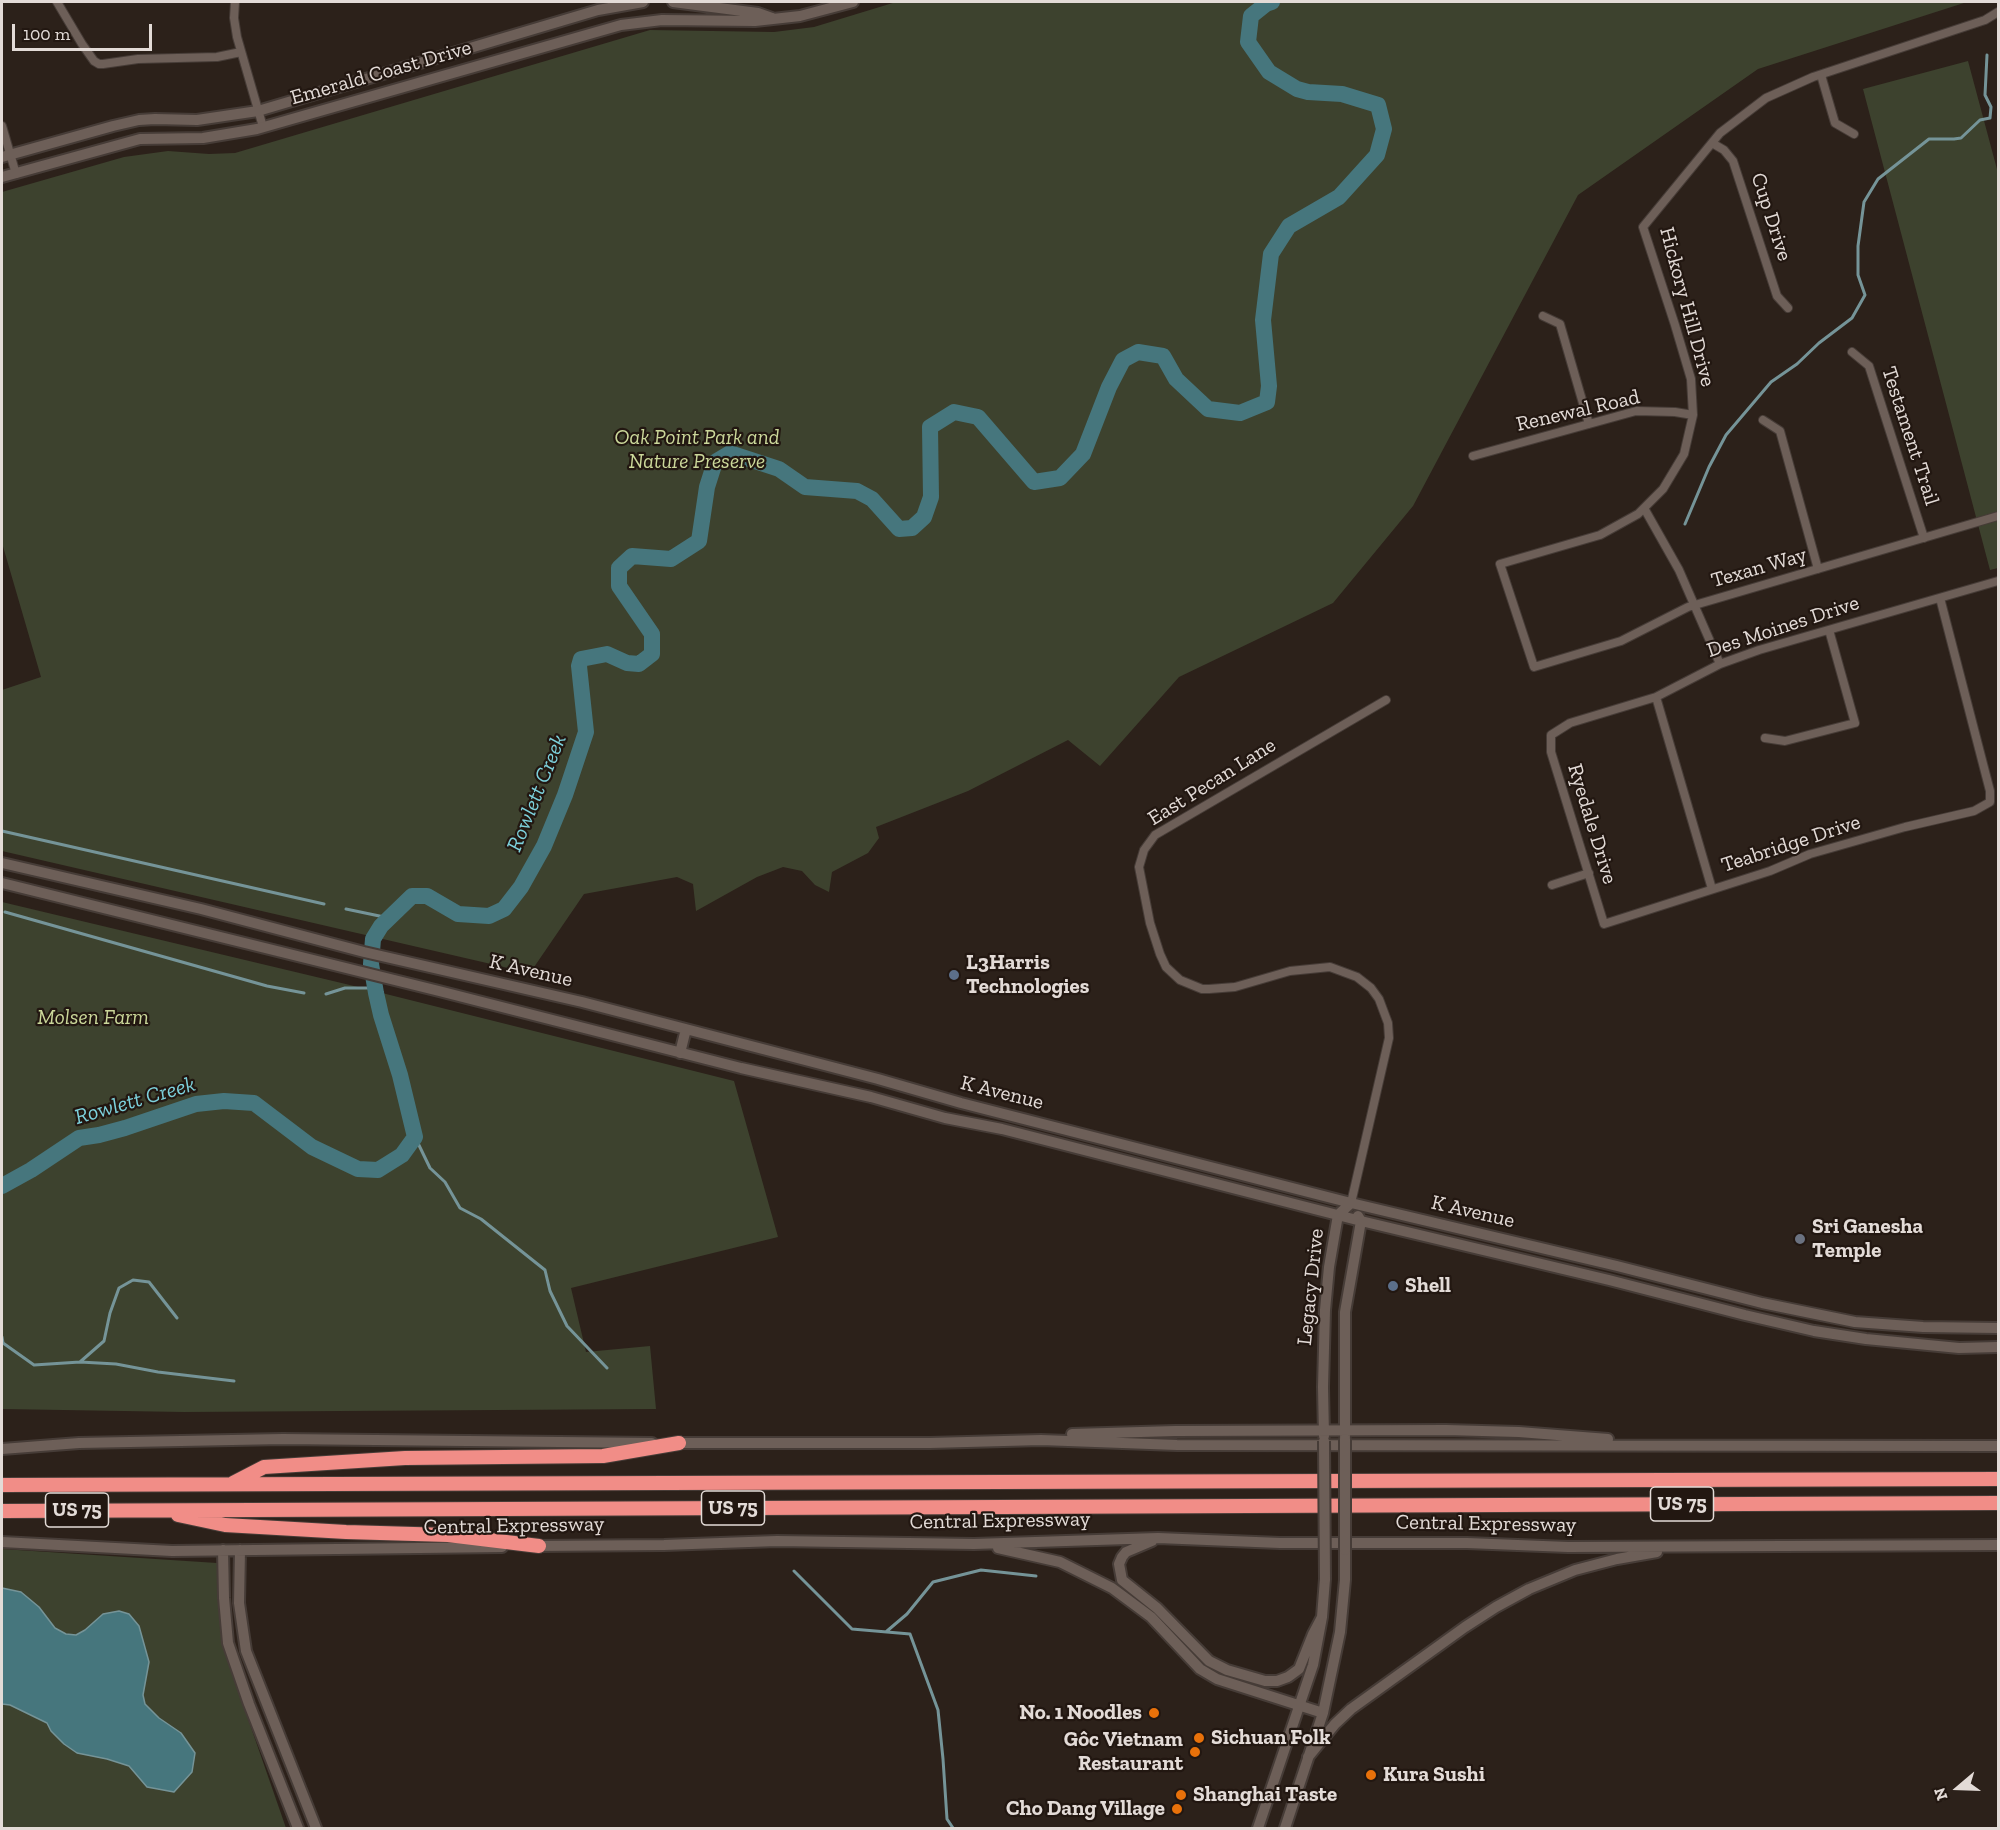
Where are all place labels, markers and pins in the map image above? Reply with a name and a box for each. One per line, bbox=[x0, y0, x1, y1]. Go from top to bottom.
place label: L3Harris Technologies bbox=[966, 950, 1089, 1000]
marker: L3Harris Technologies bbox=[947, 968, 961, 982]
place label: Sri Ganesha Temple bbox=[1812, 1214, 1923, 1264]
marker: Sri Ganesha Temple bbox=[1793, 1232, 1807, 1246]
place label: Shell bbox=[1405, 1273, 1451, 1299]
marker: Shell bbox=[1386, 1279, 1400, 1293]
place label: No. 1 Noodles bbox=[1019, 1700, 1142, 1726]
marker: No. 1 Noodles bbox=[1147, 1706, 1161, 1720]
place label: Sichuan Folk bbox=[1211, 1725, 1331, 1751]
place label: Gôc Vietnam Restaurant bbox=[1064, 1727, 1183, 1777]
marker: Sichuan Folk bbox=[1192, 1731, 1206, 1745]
marker: Gôc Vietnam Restaurant bbox=[1188, 1745, 1202, 1759]
place label: Kura Sushi bbox=[1383, 1762, 1485, 1788]
marker: Kura Sushi bbox=[1364, 1768, 1378, 1782]
place label: Shanghai Taste bbox=[1193, 1782, 1337, 1808]
marker: Shanghai Taste bbox=[1174, 1788, 1188, 1802]
place label: Cho Dang Village bbox=[1006, 1796, 1165, 1822]
marker: Cho Dang Village bbox=[1170, 1802, 1184, 1816]

